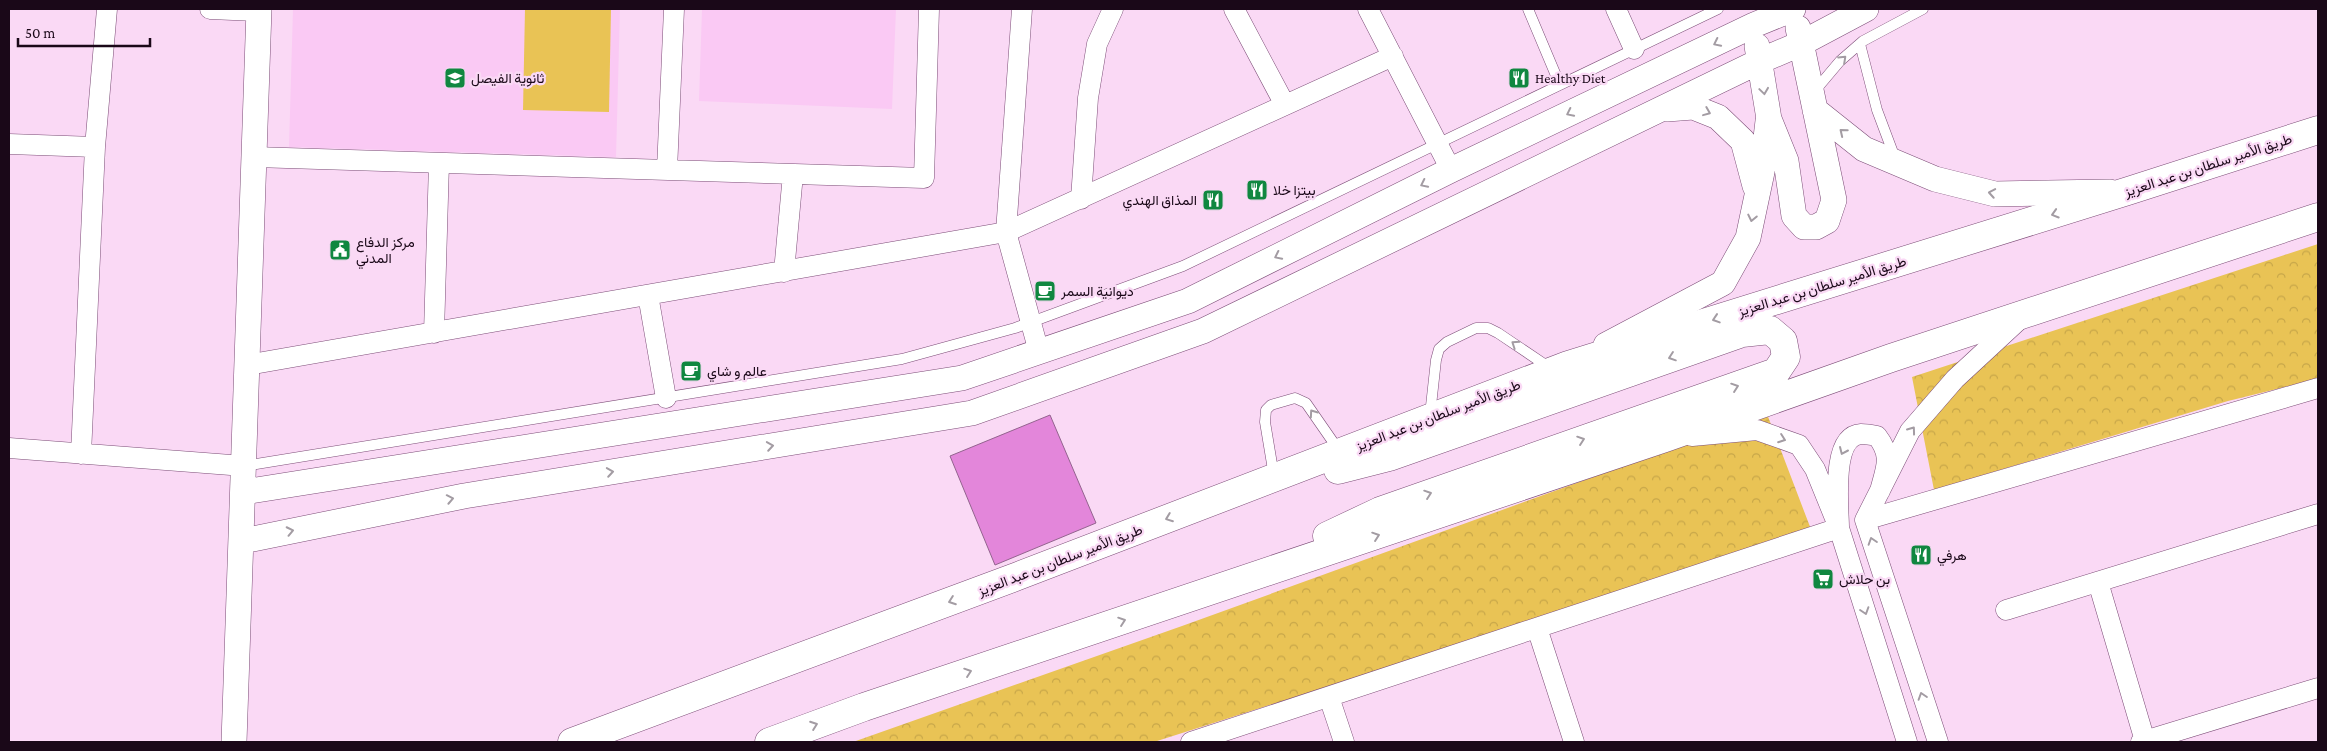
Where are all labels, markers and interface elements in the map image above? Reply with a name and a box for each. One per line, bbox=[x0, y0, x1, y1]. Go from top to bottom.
scale bar bbox=[18, 15, 150, 47]
text: 50 m bbox=[25, 25, 55, 41]
one-way arrow bbox=[1713, 37, 1722, 47]
one-way arrow bbox=[1838, 56, 1847, 65]
school or university icon: ثانوية الفيصل bbox=[443, 66, 467, 90]
restaurant icon: Healthy Diet bbox=[1507, 66, 1531, 90]
place label: ثانوية الفيصل bbox=[471, 70, 545, 87]
place label: Healthy Diet bbox=[1535, 70, 1606, 86]
one-way arrow bbox=[1759, 87, 1769, 95]
one-way arrow bbox=[1702, 106, 1711, 116]
one-way arrow bbox=[1566, 107, 1575, 117]
one-way arrow bbox=[1839, 129, 1848, 138]
street label: طريق الأمير سلطان بن عبد العزيز bbox=[2121, 130, 2294, 201]
restaurant icon: بيتزا خلا bbox=[1245, 178, 1269, 202]
one-way arrow bbox=[1420, 178, 1429, 188]
place label: بيتزا خلا bbox=[1273, 182, 1316, 199]
restaurant icon: المذاق الهندي bbox=[1201, 188, 1225, 212]
one-way arrow bbox=[1987, 188, 1996, 198]
place label: المذاق الهندي bbox=[1122, 192, 1197, 212]
one-way arrow bbox=[2051, 208, 2060, 218]
one-way arrow bbox=[1747, 214, 1758, 223]
place label: مركز الدفاع المدني bbox=[356, 234, 415, 270]
public building icon: مركز الدفاع المدني bbox=[328, 238, 352, 262]
one-way arrow bbox=[1274, 250, 1283, 260]
street label: طريق الأمير سلطان بن عبد العزيز bbox=[1735, 253, 1908, 321]
cafe icon: ديوانية السمر bbox=[1033, 279, 1057, 303]
place label: ديوانية السمر bbox=[1060, 283, 1134, 300]
one-way arrow bbox=[1712, 313, 1721, 323]
one-way arrow bbox=[1511, 341, 1521, 350]
one-way arrow bbox=[1668, 351, 1677, 361]
cafe icon: عالم و شاي bbox=[679, 359, 703, 383]
place label: عالم و شاي bbox=[707, 363, 767, 383]
street label: طريق الأمير سلطان بن عبد العزيز bbox=[1352, 376, 1523, 455]
one-way arrow bbox=[1730, 382, 1738, 392]
one-way arrow bbox=[1310, 409, 1319, 418]
one-way arrow bbox=[1906, 426, 1915, 436]
one-way arrow bbox=[1777, 433, 1786, 443]
one-way arrow bbox=[1577, 436, 1585, 446]
one-way arrow bbox=[766, 442, 775, 452]
one-way arrow bbox=[1839, 446, 1849, 455]
one-way arrow bbox=[606, 468, 614, 478]
one-way arrow bbox=[1423, 490, 1432, 500]
one-way arrow bbox=[445, 494, 454, 504]
one-way arrow bbox=[1165, 512, 1174, 522]
street label: طريق الأمير سلطان بن عبد العزيز bbox=[974, 521, 1145, 600]
one-way arrow bbox=[286, 526, 295, 537]
one-way arrow bbox=[1371, 531, 1379, 541]
one-way arrow bbox=[1868, 538, 1878, 546]
restaurant icon: هرفي bbox=[1909, 543, 1933, 567]
place label: هرفي bbox=[1937, 547, 1967, 567]
supermarket icon: بن حلاش bbox=[1811, 567, 1835, 591]
place label: بن حلاش bbox=[1839, 571, 1890, 588]
one-way arrow bbox=[948, 595, 956, 605]
one-way arrow bbox=[1860, 606, 1870, 614]
one-way arrow bbox=[1117, 617, 1126, 627]
one-way arrow bbox=[963, 668, 972, 678]
one-way arrow bbox=[1918, 692, 1928, 701]
one-way arrow bbox=[810, 721, 818, 731]

